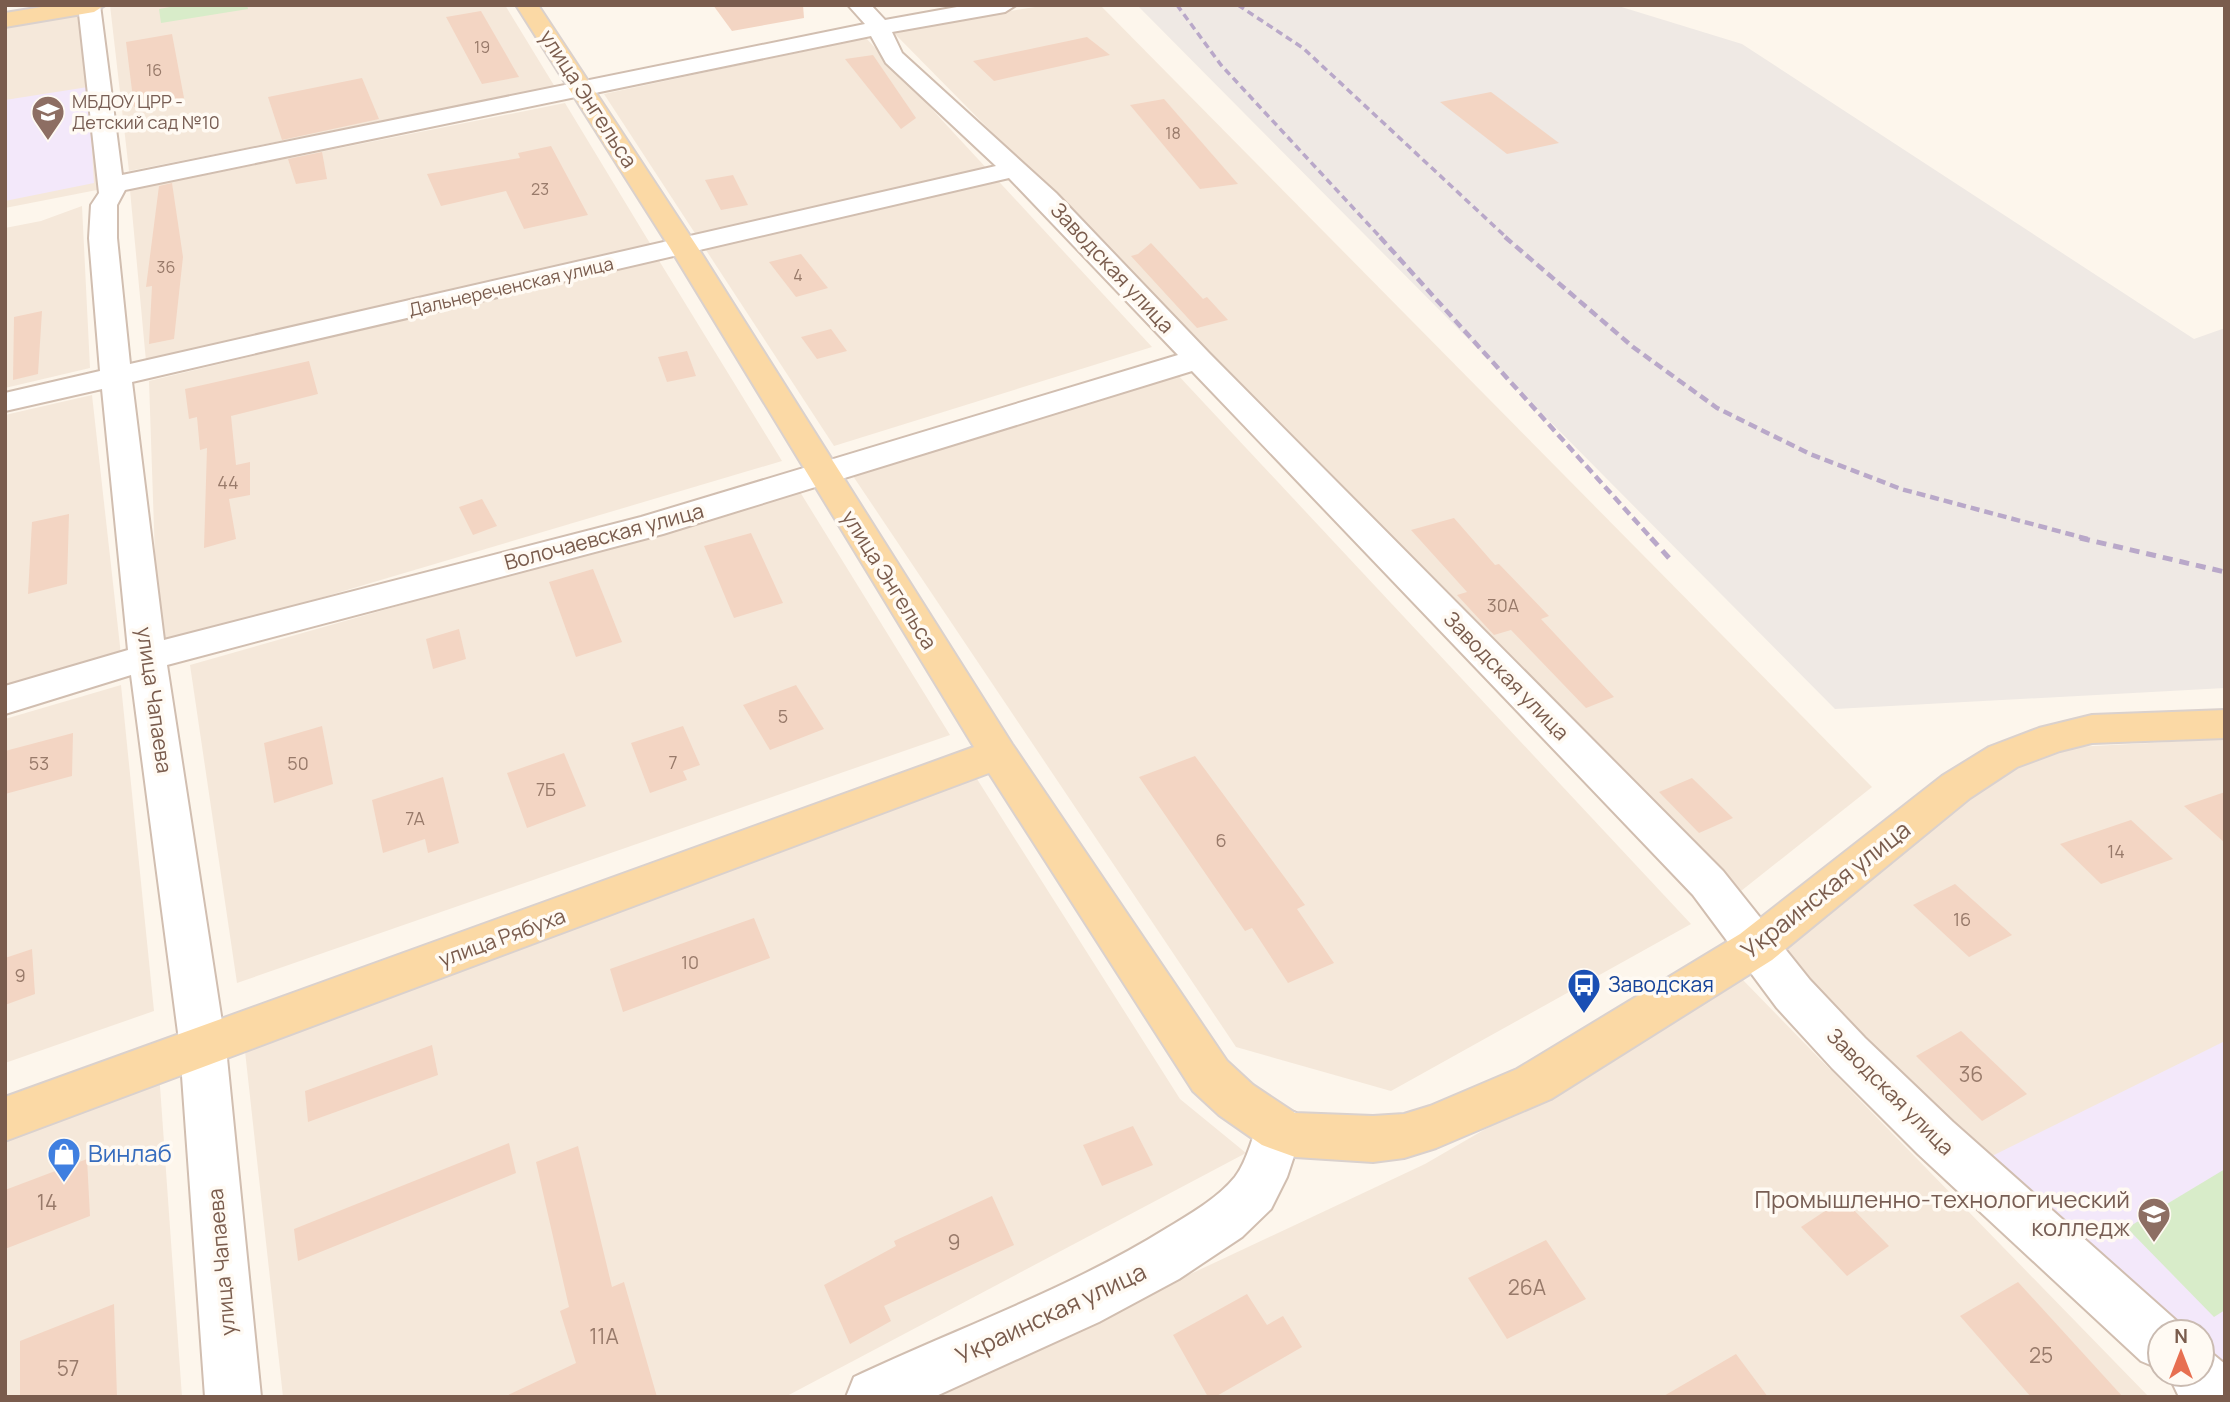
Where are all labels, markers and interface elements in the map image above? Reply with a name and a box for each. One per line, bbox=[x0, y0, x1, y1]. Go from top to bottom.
street label: улица Энгельса bbox=[534, 24, 644, 173]
house number: 19 bbox=[474, 36, 490, 58]
house number: 16 bbox=[146, 59, 162, 81]
place label: МБДОУ ЦРР - Детский сад №10 bbox=[72, 89, 220, 134]
school or university icon: МБДОУ ЦРР - Детский сад №10 bbox=[29, 93, 67, 142]
house number: 18 bbox=[1165, 122, 1181, 144]
house number: 23 bbox=[531, 178, 549, 200]
street label: Заводская улица bbox=[1045, 196, 1181, 339]
street label: Дальнереченская улица bbox=[406, 251, 616, 321]
house number: 36 bbox=[157, 256, 175, 278]
house number: 4 bbox=[793, 264, 803, 286]
house number: 44 bbox=[217, 470, 239, 494]
street label: Волочаевская улица bbox=[501, 496, 706, 576]
street label: улица Энгельса bbox=[836, 505, 944, 654]
house number: 30А bbox=[1487, 593, 1520, 617]
street label: Заводская улица bbox=[1438, 605, 1576, 746]
street label: улица Чапаева bbox=[131, 625, 179, 775]
house number: 5 bbox=[778, 704, 788, 728]
house number: 7 bbox=[668, 750, 678, 774]
house number: 53 bbox=[29, 751, 49, 775]
house number: 50 bbox=[287, 751, 309, 775]
house number: 7Б bbox=[536, 777, 556, 801]
house number: 7А bbox=[405, 806, 425, 830]
street label: Украинская улица bbox=[1734, 812, 1917, 965]
house number: 6 bbox=[1215, 828, 1227, 852]
house number: 14 bbox=[2107, 839, 2125, 863]
street label: улица Рябуха bbox=[434, 901, 569, 973]
house number: 16 bbox=[1953, 907, 1971, 931]
house number: 10 bbox=[681, 950, 699, 974]
house number: 9 bbox=[14, 963, 26, 987]
bus stop icon: Заводская bbox=[1565, 966, 1603, 1015]
place label: Заводская bbox=[1608, 970, 1714, 998]
street label: Заводская улица bbox=[1821, 1022, 1960, 1161]
house number: 36 bbox=[1959, 1060, 1983, 1088]
shop icon: Винлаб bbox=[45, 1135, 83, 1184]
place label: Винлаб bbox=[88, 1136, 172, 1169]
place label: Промышленно-технологический колледж bbox=[1754, 1182, 2130, 1243]
street label: улица Чапаева bbox=[201, 1187, 241, 1337]
house number: 14 bbox=[37, 1188, 57, 1216]
school or university icon: Промышленно-технологический колледж bbox=[2135, 1195, 2173, 1244]
house number: 9 bbox=[947, 1228, 961, 1256]
street label: Украинская улица bbox=[950, 1254, 1151, 1371]
house number: 26А bbox=[1508, 1273, 1546, 1301]
north arrow bbox=[2146, 1318, 2216, 1388]
house number: 11А bbox=[589, 1322, 619, 1350]
text: N bbox=[2174, 1323, 2188, 1349]
house number: 25 bbox=[2029, 1341, 2053, 1369]
house number: 57 bbox=[57, 1354, 79, 1382]

